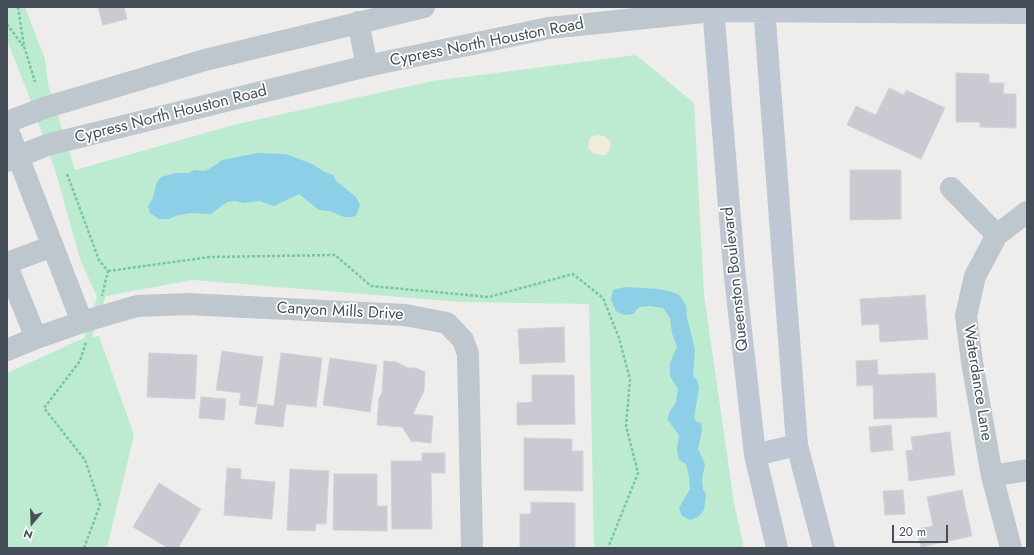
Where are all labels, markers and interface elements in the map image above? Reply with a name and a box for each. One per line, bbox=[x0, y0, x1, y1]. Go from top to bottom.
street label: Cypress North Houston Road bbox=[388, 15, 586, 71]
street label: Cypress North Houston Road bbox=[73, 82, 269, 148]
street label: Queenston Boulevard bbox=[719, 206, 753, 352]
street label: Canyon Mills Drive bbox=[276, 299, 404, 325]
street label: Waterdance Lane bbox=[958, 324, 996, 442]
north arrow bbox=[12, 503, 52, 543]
scale bar bbox=[894, 517, 950, 543]
text: 20 m bbox=[899, 523, 926, 541]
text: N bbox=[21, 525, 35, 543]

